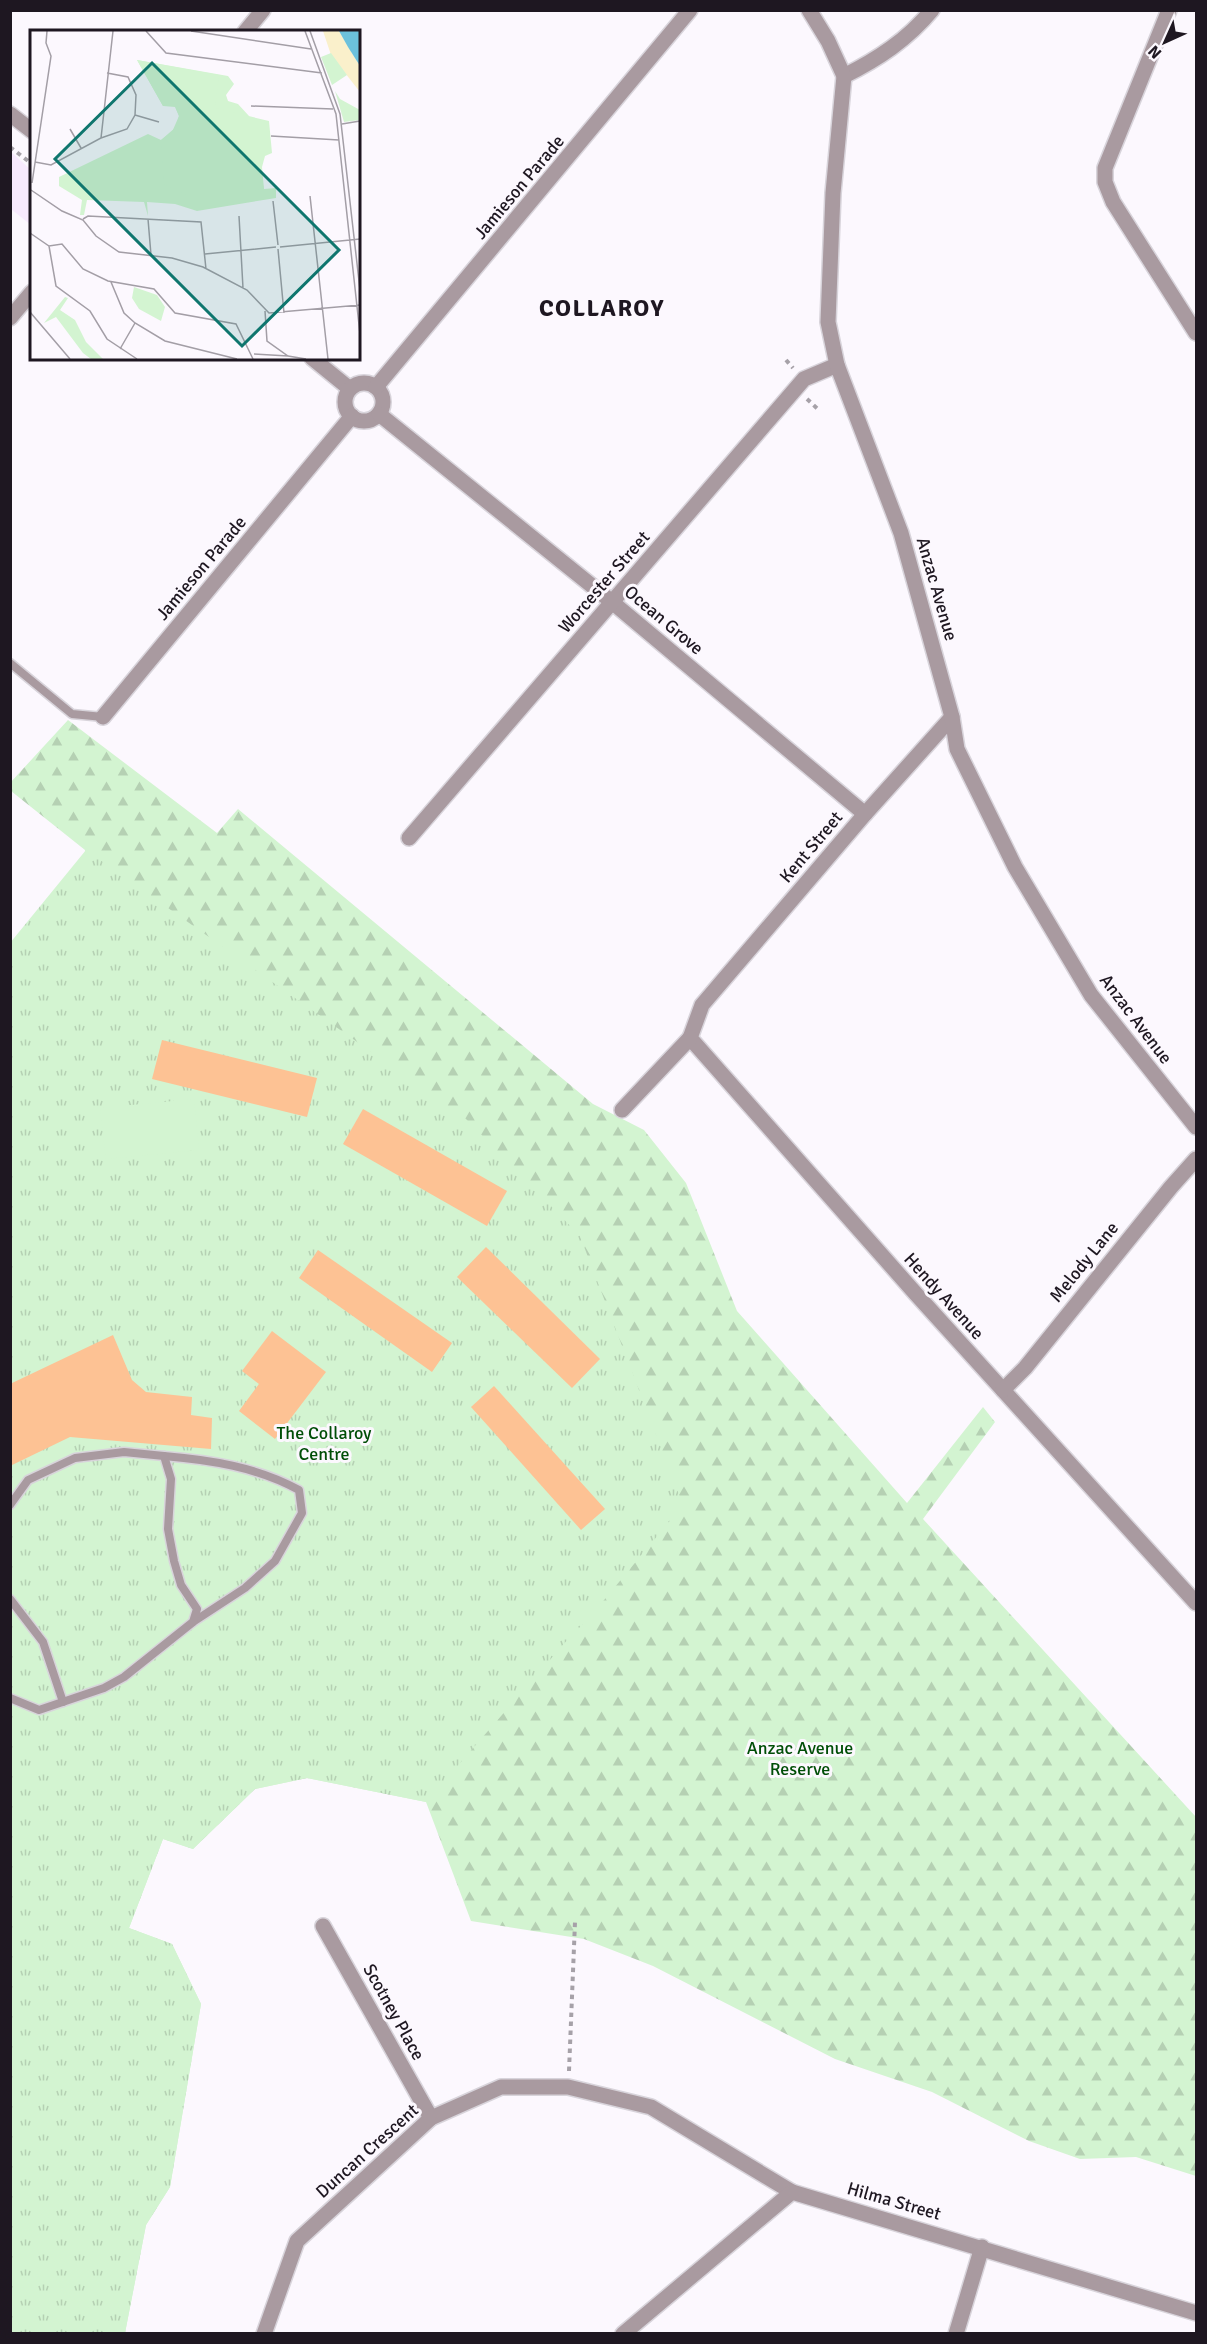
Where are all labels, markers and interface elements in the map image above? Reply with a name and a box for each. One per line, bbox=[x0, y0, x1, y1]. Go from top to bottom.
north arrow bbox=[1135, 12, 1195, 72]
inset map bbox=[30, 30, 360, 360]
text: N bbox=[1144, 41, 1166, 63]
street label: Jamieson Parade bbox=[469, 131, 569, 243]
district label: COLLAROY bbox=[539, 293, 665, 323]
street label: Jamieson Parade bbox=[151, 512, 251, 624]
street label: Worcester Street bbox=[554, 526, 654, 638]
street label: Anzac Avenue bbox=[912, 535, 962, 643]
street label: Ocean Grove bbox=[620, 581, 708, 659]
street label: Kent Street bbox=[775, 807, 847, 887]
street label: Anzac Avenue bbox=[1095, 970, 1177, 1068]
street label: Melody Lane bbox=[1045, 1217, 1123, 1307]
street label: Hendy Avenue bbox=[899, 1248, 989, 1344]
park label: The Collaroy Centre bbox=[276, 1422, 372, 1465]
park label: Anzac Avenue Reserve bbox=[747, 1737, 853, 1780]
street label: Scotney Place bbox=[358, 1960, 430, 2064]
street label: Duncan Crescent bbox=[311, 2099, 423, 2203]
street label: Hilma Street bbox=[845, 2177, 943, 2225]

